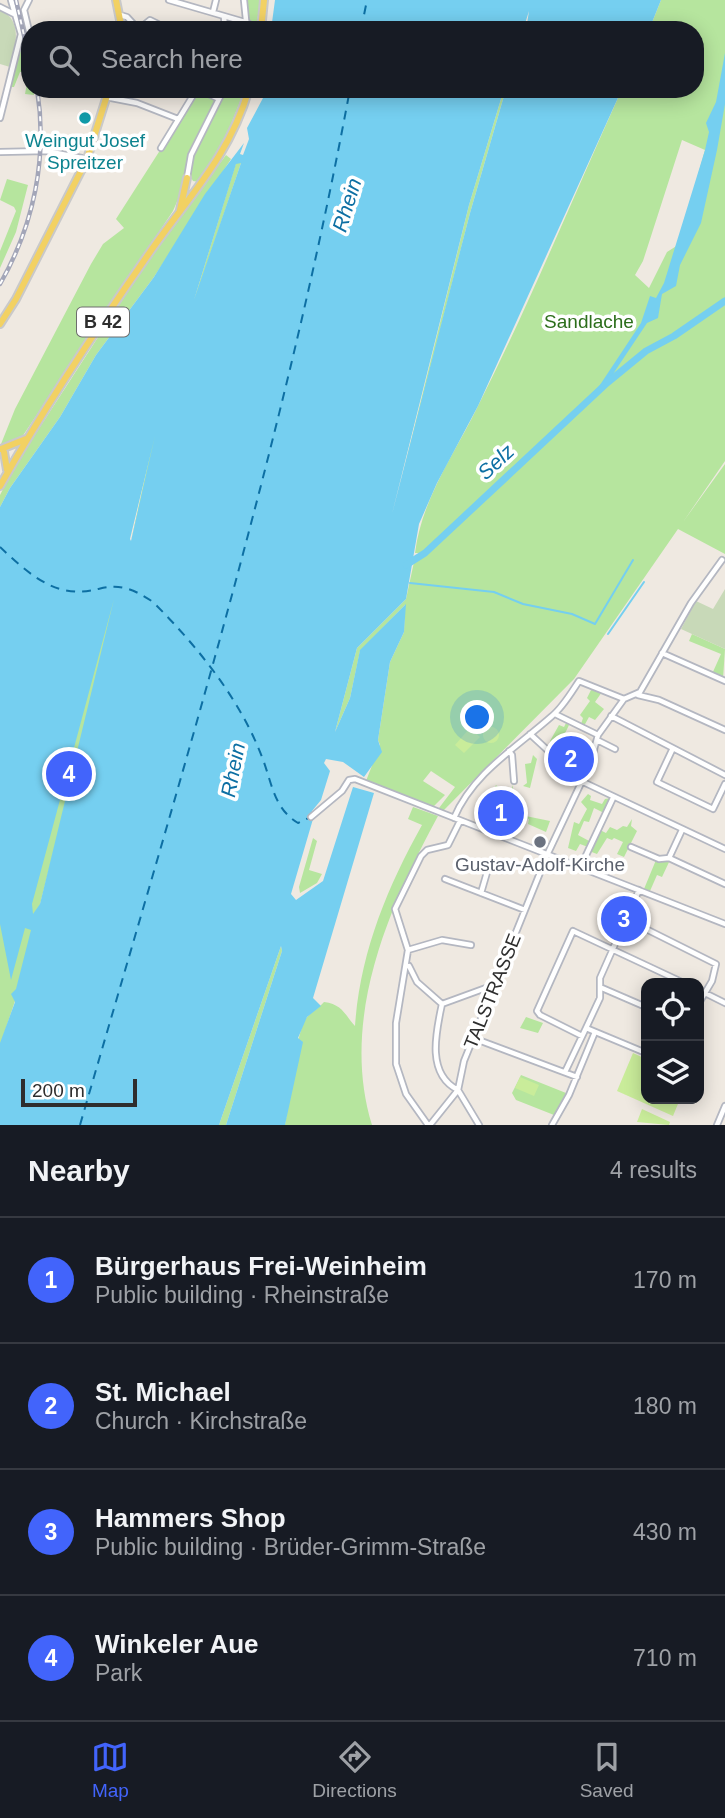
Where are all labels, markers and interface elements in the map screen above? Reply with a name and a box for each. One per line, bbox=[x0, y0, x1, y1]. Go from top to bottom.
search box bbox=[21, 21, 704, 98]
icon: search bbox=[45, 41, 83, 79]
text: Search here bbox=[101, 44, 243, 74]
marker: Weingut Josef Spreitzer bbox=[77, 110, 93, 126]
place label: Weingut Josef Spreitzer bbox=[25, 130, 146, 173]
water label: Rhein bbox=[328, 175, 366, 234]
road number: B 42 bbox=[77, 308, 129, 336]
park label: Sandlache bbox=[544, 311, 634, 332]
water label: Selz bbox=[473, 439, 519, 484]
your location bbox=[460, 700, 494, 734]
pin: 2 bbox=[548, 733, 594, 785]
water label: Rhein bbox=[216, 741, 249, 799]
pin: 4 bbox=[46, 748, 92, 800]
pin: 1 bbox=[478, 787, 524, 839]
marker: Gustav-Adolf-Kirche bbox=[532, 834, 548, 850]
place label: Gustav-Adolf-Kirche bbox=[455, 854, 625, 875]
pin: 3 bbox=[601, 893, 647, 945]
street label: TALSTRASSE bbox=[460, 931, 525, 1052]
map controls bbox=[641, 978, 704, 1104]
button: locate bbox=[641, 978, 704, 1041]
button: layers bbox=[641, 1041, 704, 1104]
scale bar bbox=[21, 1076, 136, 1108]
text: 200 m bbox=[32, 1080, 85, 1101]
text: Nearby bbox=[28, 1154, 130, 1187]
text: 4 results bbox=[610, 1157, 697, 1183]
text: Bürgerhaus Frei-Weinheim bbox=[95, 1251, 427, 1281]
text: 1 bbox=[45, 1267, 57, 1293]
text: 170 m bbox=[633, 1267, 697, 1293]
text: Public building · Rheinstraße bbox=[95, 1282, 389, 1308]
text: St. Michael bbox=[95, 1377, 231, 1407]
text: 2 bbox=[45, 1393, 57, 1419]
text: 180 m bbox=[633, 1393, 697, 1419]
text: Church · Kirchstraße bbox=[95, 1408, 307, 1434]
text: Hammers Shop bbox=[95, 1503, 286, 1533]
text: 3 bbox=[45, 1519, 57, 1545]
text: 430 m bbox=[633, 1519, 697, 1545]
text: Public building · Brüder-Grimm-Straße bbox=[95, 1534, 486, 1560]
text: Winkeler Aue bbox=[95, 1629, 259, 1659]
text: 4 bbox=[45, 1645, 57, 1671]
text: 710 m bbox=[633, 1645, 697, 1671]
text: Park bbox=[95, 1660, 142, 1686]
tab: Map bbox=[91, 1738, 129, 1802]
tab: Directions bbox=[312, 1738, 397, 1802]
tab: Saved bbox=[580, 1738, 634, 1802]

